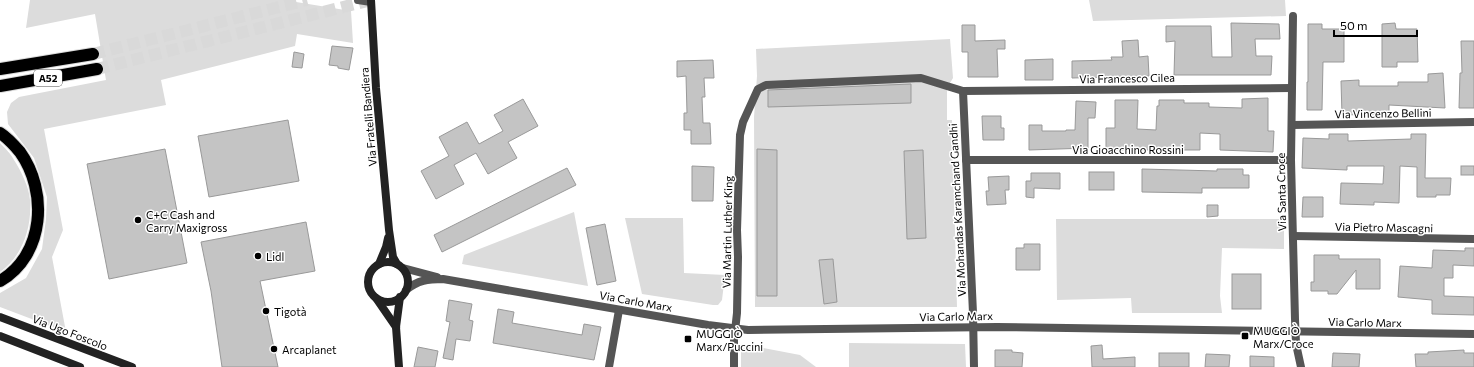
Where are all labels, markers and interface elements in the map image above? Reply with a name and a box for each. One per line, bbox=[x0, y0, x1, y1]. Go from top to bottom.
scale bar bbox=[1334, 12, 1417, 38]
text: 50 m bbox=[1340, 18, 1368, 32]
street label: Via Fratelli Bandiera bbox=[357, 67, 379, 167]
road number: A52 bbox=[34, 70, 62, 86]
street label: Via Francesco Cilea bbox=[1079, 71, 1175, 85]
street label: Via Vincenzo Bellini bbox=[1334, 106, 1432, 120]
street label: Via Mohandas Karamchand Gandhi bbox=[946, 123, 968, 297]
street label: Via Gioacchino Rossini bbox=[1072, 143, 1184, 156]
street label: Via Santa Croce bbox=[1274, 152, 1288, 231]
street label: Via Martin Luther King bbox=[720, 176, 734, 288]
place label: C+C Cash and Carry Maxigross bbox=[146, 208, 227, 234]
marker: C+C Cash and Carry Maxigross bbox=[133, 215, 143, 225]
street label: Via Pietro Mascagni bbox=[1335, 220, 1434, 234]
place label: Lidl bbox=[266, 250, 284, 263]
marker: Lidl bbox=[253, 251, 263, 261]
street label: Via Carlo Marx bbox=[599, 288, 674, 314]
place label: Tigotà bbox=[274, 305, 306, 318]
marker: Tigotà bbox=[261, 306, 271, 316]
street label: Via Carlo Marx bbox=[919, 309, 993, 323]
street label: Via Ugo Foscolo bbox=[30, 312, 110, 353]
street label: Via Carlo Marx bbox=[1328, 315, 1402, 329]
place label: MUGGIÒ Marx/Croce bbox=[1253, 323, 1314, 350]
place label: MUGGIÒ Marx/Puccini bbox=[696, 326, 763, 353]
marker: MUGGIÒ Marx/Croce bbox=[1240, 331, 1250, 341]
marker: MUGGIÒ Marx/Puccini bbox=[683, 334, 693, 344]
place label: Arcaplanet bbox=[282, 343, 337, 356]
marker: Arcaplanet bbox=[269, 344, 279, 354]

